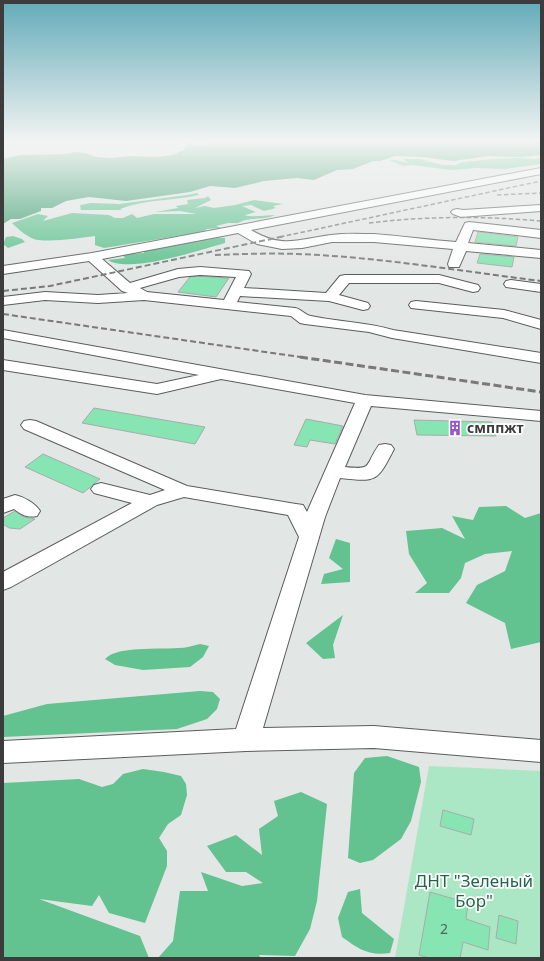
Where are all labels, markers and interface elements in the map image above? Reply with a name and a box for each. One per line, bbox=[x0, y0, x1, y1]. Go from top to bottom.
place label: смппжт bbox=[467, 418, 523, 437]
building icon: смппжт bbox=[446, 419, 464, 437]
park label: ДНТ "Зеленый Бор" bbox=[415, 869, 533, 912]
house number: 2 bbox=[440, 919, 448, 938]

